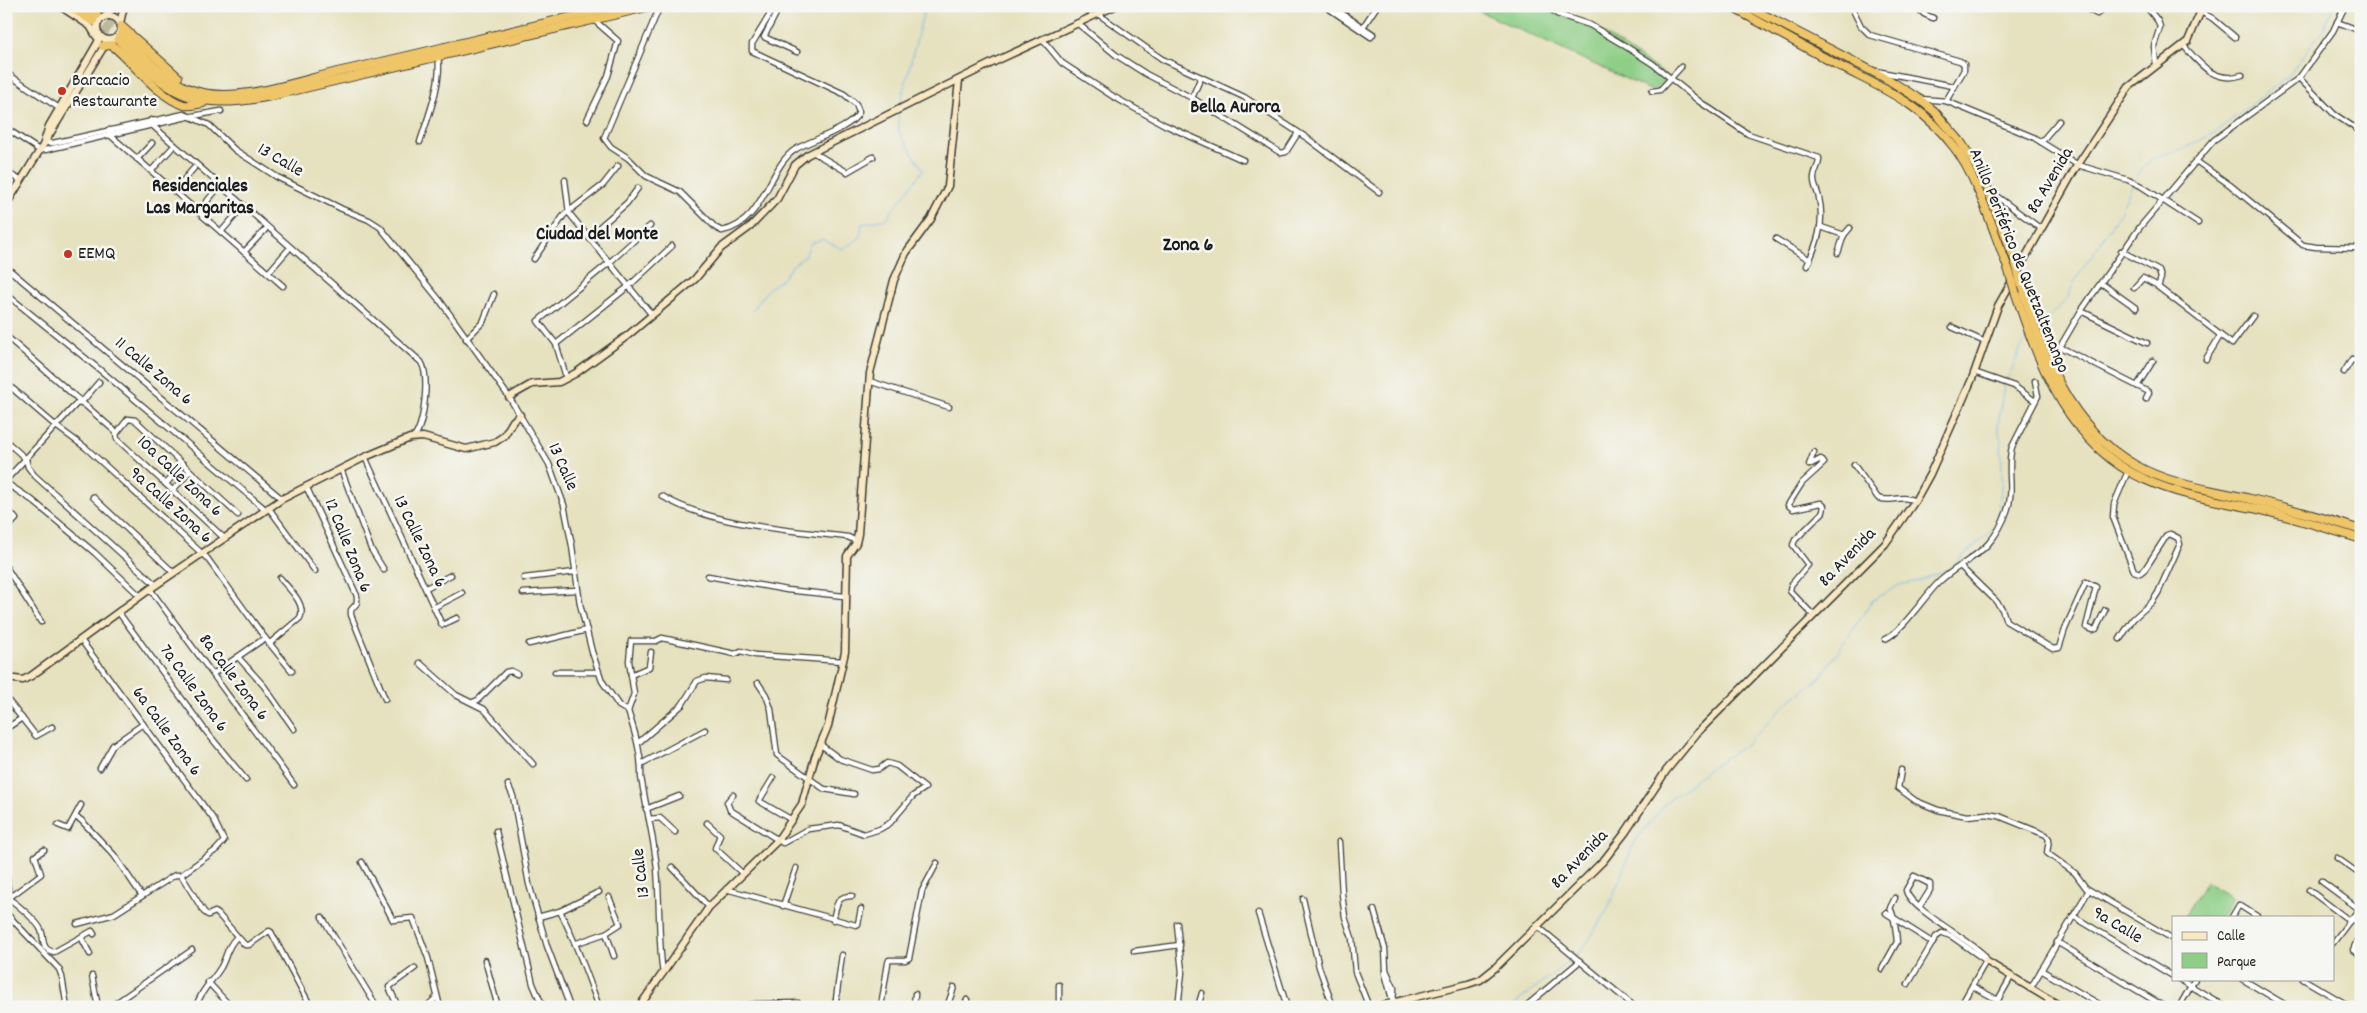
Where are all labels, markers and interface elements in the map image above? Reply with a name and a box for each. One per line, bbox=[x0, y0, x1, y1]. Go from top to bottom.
place label: Barcacio Restaurante bbox=[72, 69, 157, 115]
marker: Barcacio Restaurante bbox=[56, 85, 68, 97]
district label: Bella Aurora bbox=[1190, 95, 1281, 122]
street label: 13 Calle bbox=[252, 138, 308, 184]
street label: 8a Avenida bbox=[2021, 143, 2081, 219]
street label: Anillo Periférico de Quetzaltenango bbox=[1961, 145, 2075, 377]
district label: Residenciales Las Margaritas bbox=[146, 174, 254, 223]
district label: Ciudad del Monte bbox=[536, 222, 658, 249]
district label: Zona 6 bbox=[1163, 232, 1214, 260]
place label: EEMQ bbox=[78, 242, 115, 267]
marker: EEMQ bbox=[62, 248, 74, 260]
street label: 11 Calle Zona 6 bbox=[108, 332, 198, 412]
street label: 10a Calle Zona 6 bbox=[130, 430, 228, 524]
street label: 13 Calle bbox=[540, 439, 584, 495]
street label: 9a Calle Zona 6 bbox=[123, 462, 217, 550]
street label: 13 Calle Zona 6 bbox=[386, 492, 452, 592]
street label: 12 Calle Zona 6 bbox=[317, 495, 377, 597]
street label: 8a Avenida bbox=[1813, 522, 1883, 593]
street label: 8a Calle Zona 6 bbox=[192, 629, 274, 727]
street label: 7a Calle Zona 6 bbox=[153, 640, 233, 738]
street label: 6a Calle Zona 6 bbox=[125, 682, 207, 782]
street label: 8a Avenida bbox=[1545, 824, 1615, 895]
street label: 13 Calle bbox=[627, 847, 657, 899]
street label: 9a Calle bbox=[2087, 901, 2147, 951]
legend bbox=[2172, 916, 2334, 980]
text: Calle bbox=[2217, 926, 2246, 948]
text: Parque bbox=[2217, 952, 2257, 974]

